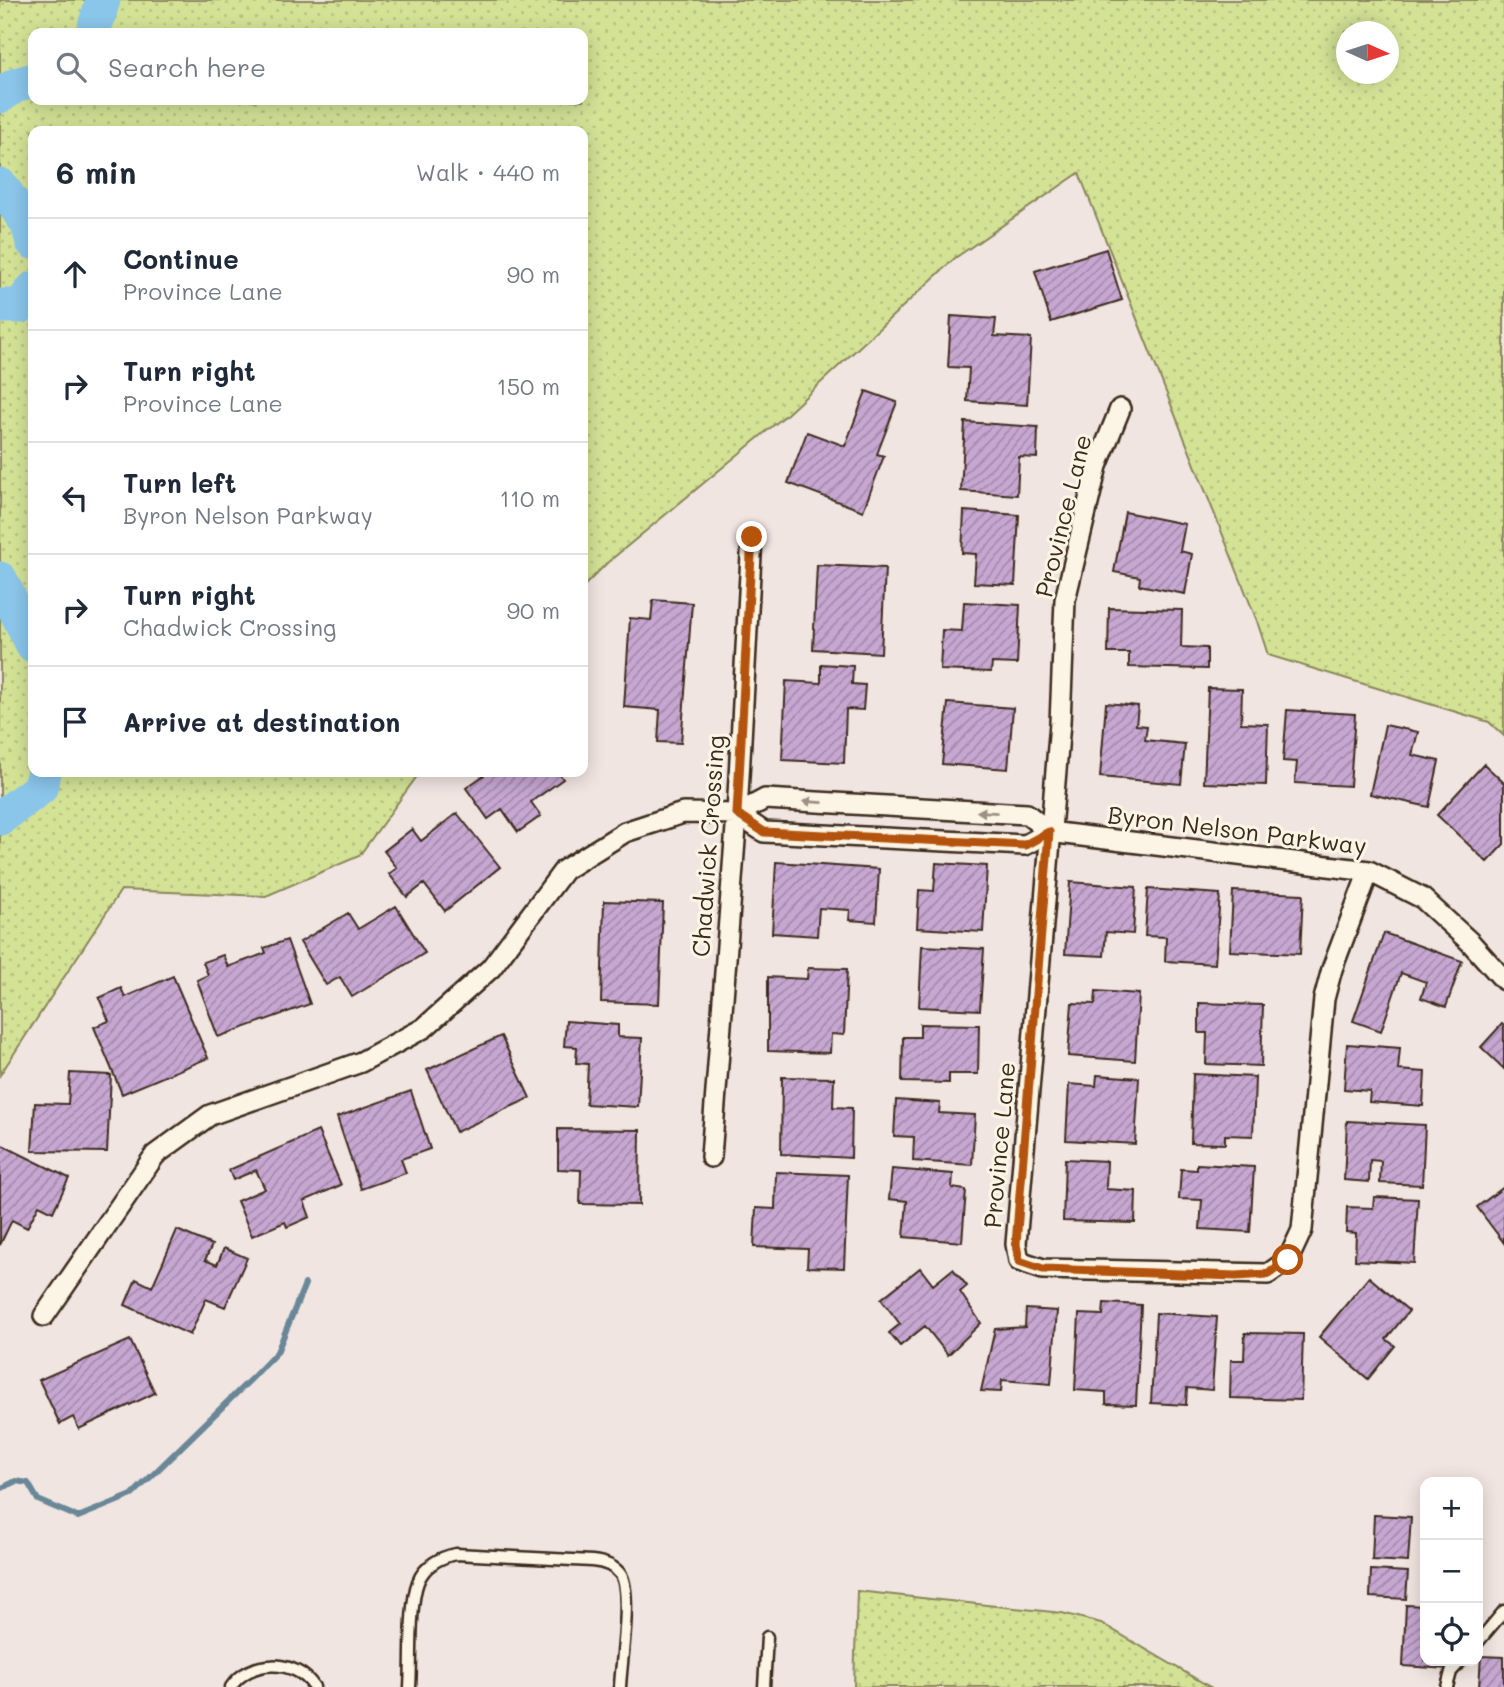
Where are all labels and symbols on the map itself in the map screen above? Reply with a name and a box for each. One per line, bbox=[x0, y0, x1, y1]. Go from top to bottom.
north arrow bbox=[1336, 21, 1399, 84]
street label: Province Lane bbox=[1027, 431, 1098, 600]
route end bbox=[736, 521, 767, 552]
street label: Chadwick Crossing bbox=[684, 734, 731, 958]
one-way arrow bbox=[801, 796, 823, 807]
street label: Byron Nelson Parkway bbox=[1106, 798, 1368, 861]
one-way arrow bbox=[976, 806, 998, 817]
street label: Province Lane bbox=[976, 1061, 1021, 1229]
route start bbox=[1272, 1244, 1303, 1275]

